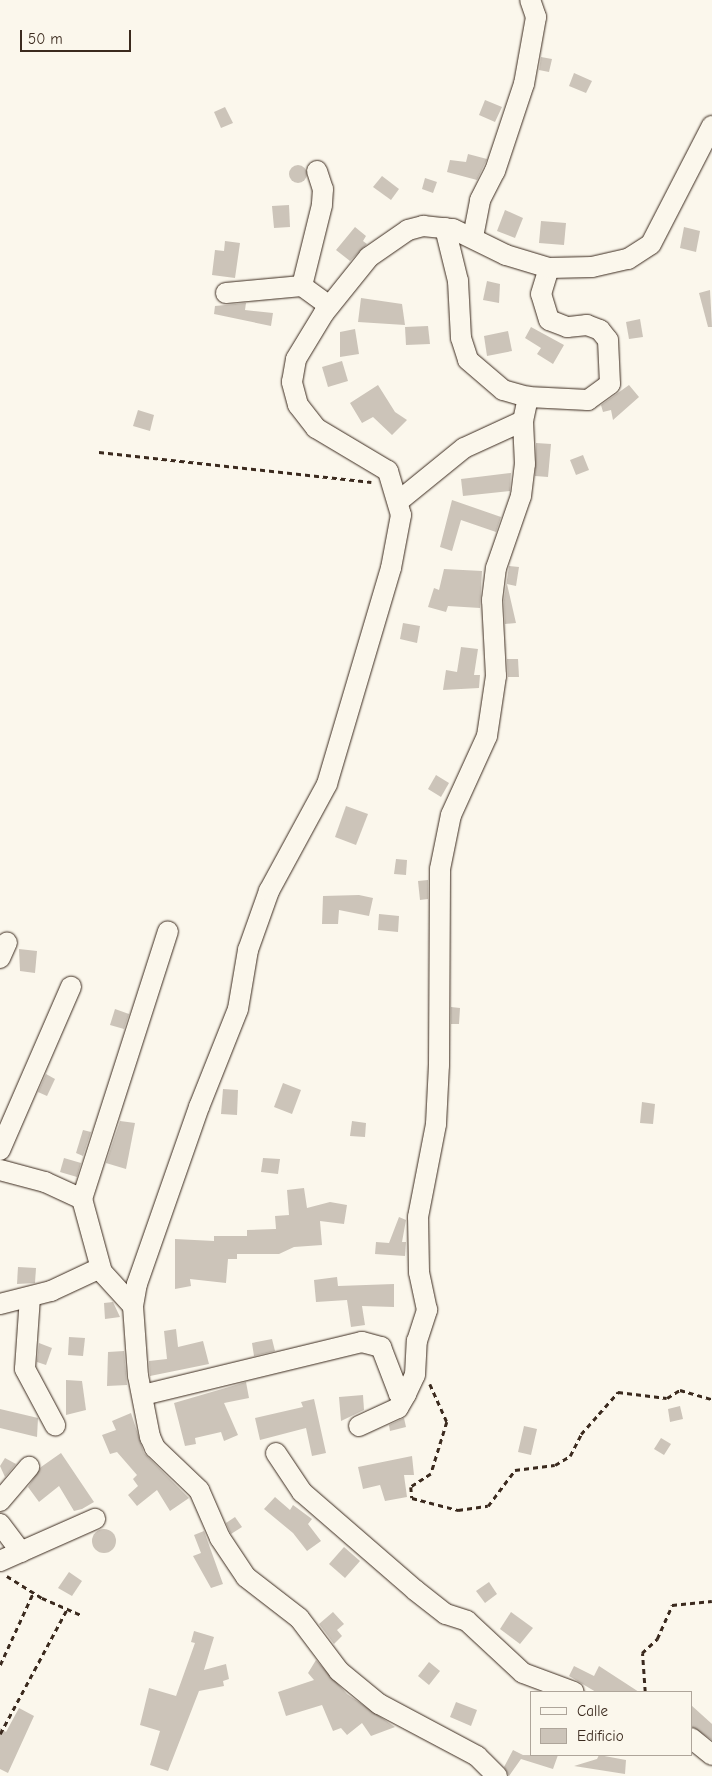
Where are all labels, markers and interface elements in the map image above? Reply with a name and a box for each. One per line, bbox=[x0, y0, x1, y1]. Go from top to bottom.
scale bar bbox=[22, 20, 134, 52]
text: 50 m bbox=[28, 30, 63, 48]
legend bbox=[530, 1691, 692, 1756]
text: Calle bbox=[577, 1702, 608, 1720]
text: Edificio bbox=[577, 1727, 624, 1745]

